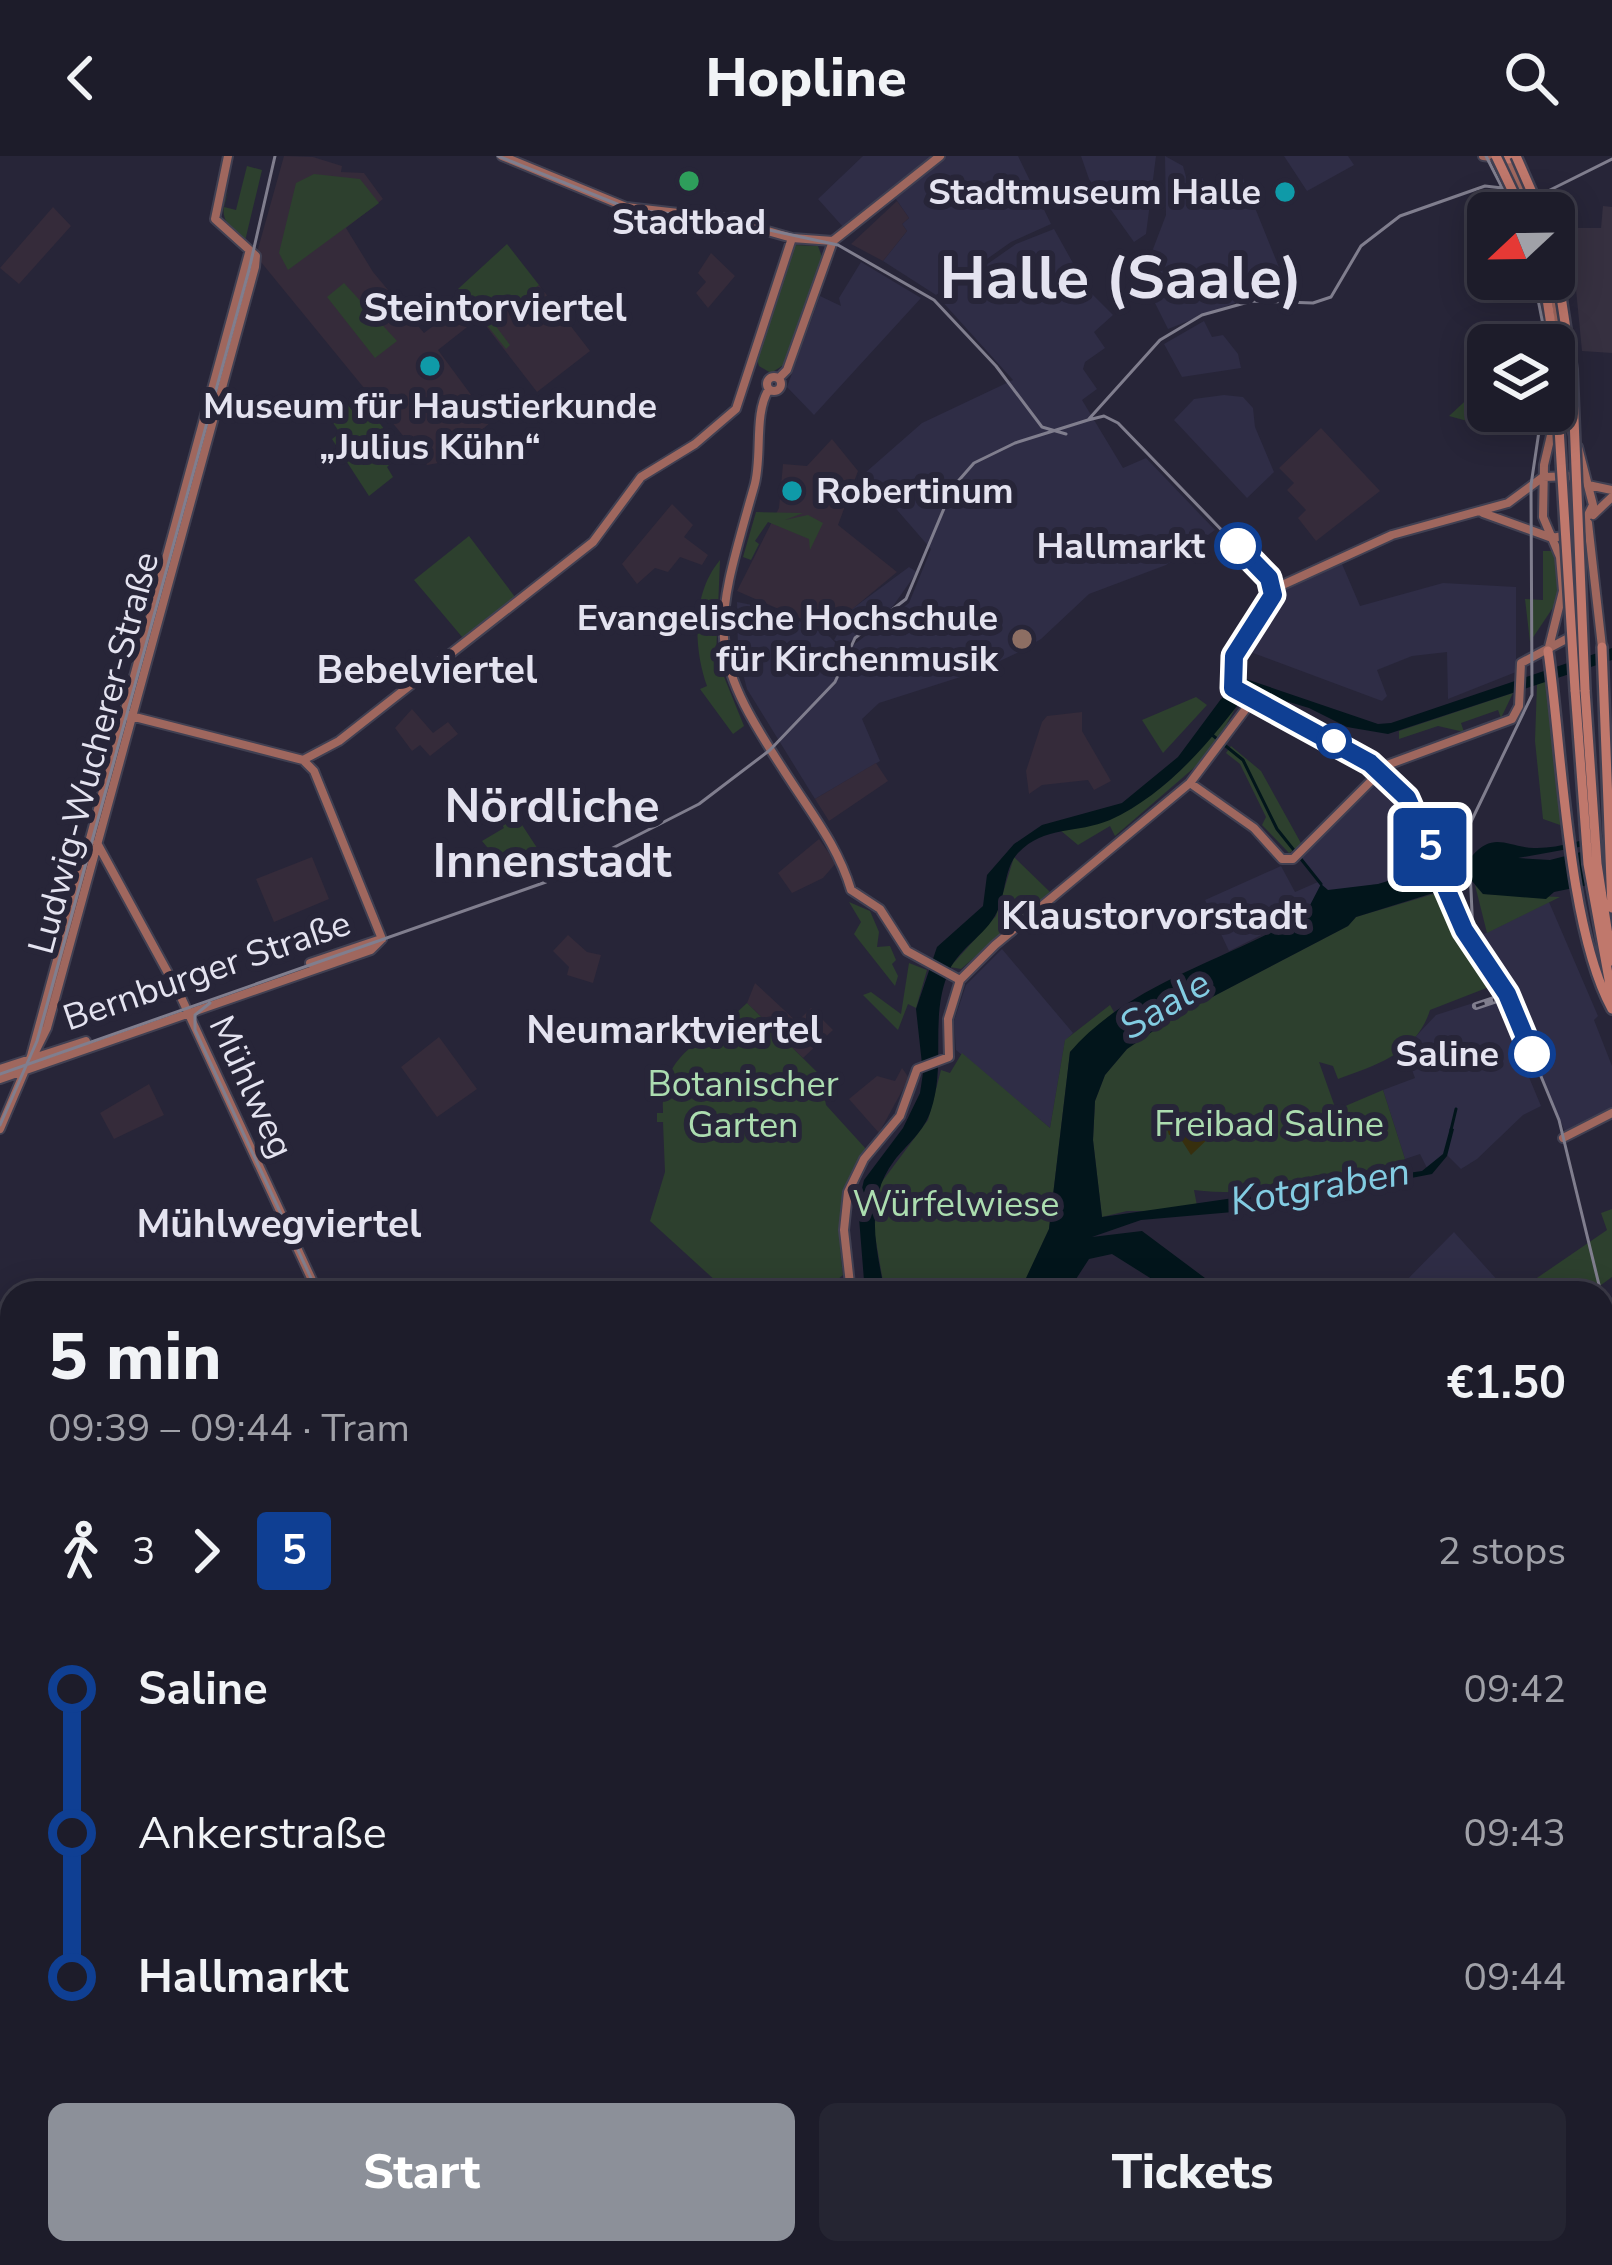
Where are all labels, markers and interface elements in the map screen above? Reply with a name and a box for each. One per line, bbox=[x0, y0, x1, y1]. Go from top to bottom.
text: Hopline bbox=[705, 41, 907, 115]
icon: back bbox=[48, 45, 114, 111]
icon: search bbox=[1498, 45, 1564, 111]
marker: Stadtbad bbox=[676, 168, 702, 194]
place label: Stadtmuseum Halle bbox=[928, 168, 1261, 217]
marker: Stadtmuseum Halle bbox=[1272, 179, 1298, 205]
north arrow bbox=[1467, 192, 1575, 300]
map controls bbox=[1467, 192, 1575, 432]
place label: Stadtbad bbox=[612, 198, 766, 247]
district label: Halle (Saale) bbox=[939, 237, 1303, 319]
district label: Steintorviertel bbox=[363, 282, 627, 335]
button: layers bbox=[1467, 324, 1575, 432]
marker: Museum für Haustierkunde „Julius Kühn“ bbox=[417, 353, 443, 379]
place label: Museum für Haustierkunde „Julius Kühn“ bbox=[203, 382, 657, 472]
place label: Robertinum bbox=[816, 467, 1014, 516]
marker: Robertinum bbox=[779, 478, 805, 504]
place label: Hallmarkt bbox=[1037, 522, 1205, 571]
marker: Hallmarkt bbox=[1216, 524, 1260, 568]
street label: Ludwig-Wucherer-Straße bbox=[17, 547, 171, 959]
place label: Evangelische Hochschule für Kirchenmusik bbox=[577, 594, 999, 684]
marker: Evangelische Hochschule für Kirchenmusik bbox=[1009, 626, 1035, 652]
district label: Bebelviertel bbox=[317, 644, 538, 697]
unlabelled marker bbox=[1318, 725, 1350, 757]
district label: Nördliche Innenstadt bbox=[433, 773, 672, 894]
line badge: 5 bbox=[1391, 808, 1469, 886]
text: 5 bbox=[1417, 818, 1443, 875]
district label: Klaustorvorstadt bbox=[1001, 890, 1308, 943]
street label: Bernburger Straße bbox=[57, 899, 357, 1043]
water label: Saale bbox=[1110, 957, 1220, 1053]
district label: Neumarktviertel bbox=[526, 1004, 822, 1057]
street label: Mühlweg bbox=[197, 1008, 305, 1166]
place label: Saline bbox=[1395, 1030, 1499, 1079]
marker: Saline bbox=[1510, 1032, 1554, 1076]
park label: Botanischer Garten bbox=[647, 1060, 839, 1150]
park label: Freibad Saline bbox=[1154, 1100, 1384, 1149]
water label: Kotgraben bbox=[1226, 1145, 1414, 1229]
park label: Würfelwiese bbox=[853, 1180, 1060, 1229]
district label: Mühlwegviertel bbox=[136, 1198, 422, 1251]
text: 5 min bbox=[48, 1312, 222, 1402]
text: €1.50 bbox=[1447, 1353, 1566, 1414]
text: 09:39 – 09:44 · Tram bbox=[48, 1402, 410, 1455]
icon: walk bbox=[48, 1518, 114, 1584]
icon: forward bbox=[173, 1518, 239, 1584]
text: 5 bbox=[281, 1522, 307, 1579]
text: 3 bbox=[132, 1525, 155, 1578]
text: 2 stops bbox=[1437, 1525, 1566, 1578]
text: Saline bbox=[138, 1659, 268, 1720]
text: 09:42 bbox=[1464, 1663, 1566, 1716]
text: Ankerstraße bbox=[138, 1803, 387, 1864]
text: 09:43 bbox=[1464, 1807, 1566, 1860]
text: Hallmarkt bbox=[138, 1947, 349, 2008]
text: 09:44 bbox=[1464, 1951, 1566, 2004]
button: Start bbox=[48, 2103, 795, 2241]
button: Tickets bbox=[819, 2103, 1566, 2241]

